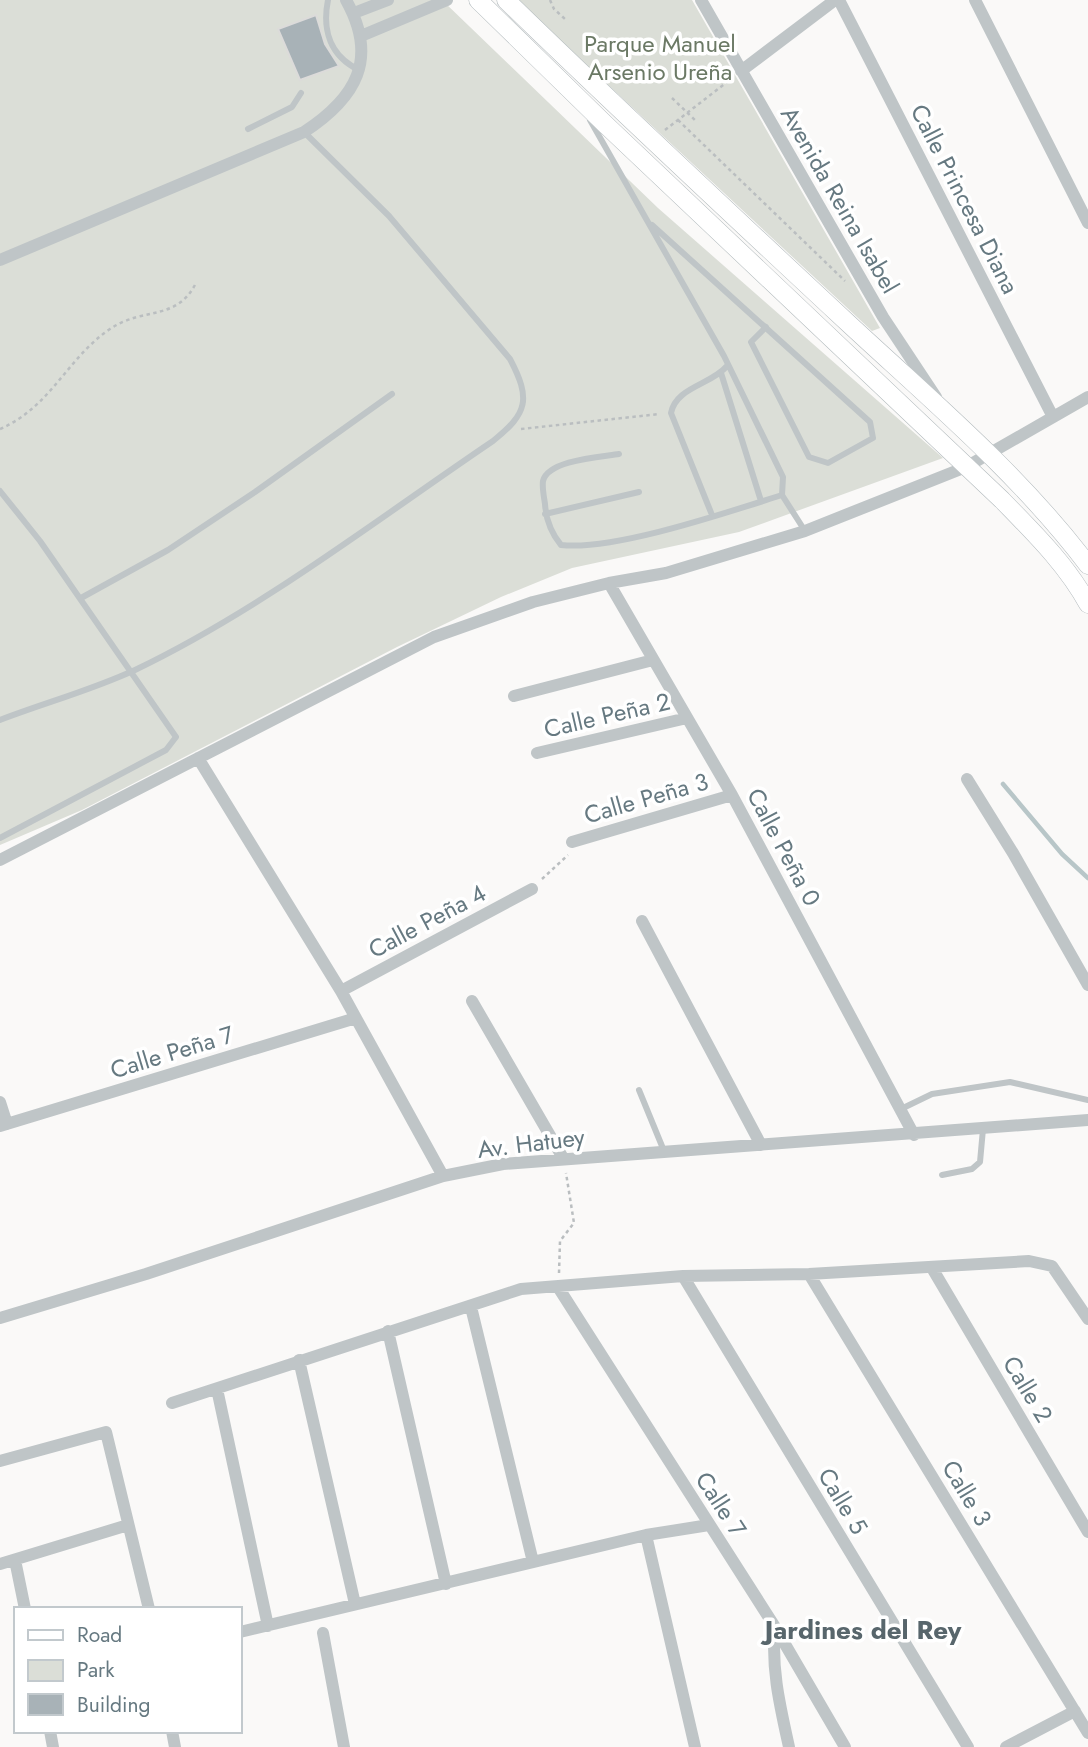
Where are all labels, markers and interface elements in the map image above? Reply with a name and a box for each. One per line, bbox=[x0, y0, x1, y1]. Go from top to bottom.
park label: Parque Manuel Arsenio Ureña bbox=[584, 26, 736, 89]
street label: Calle Princesa Diana bbox=[902, 98, 1028, 300]
street label: Avenida Reina Isabel bbox=[772, 100, 908, 300]
street label: Calle Peña 2 bbox=[541, 684, 673, 746]
street label: Calle Peña 3 bbox=[580, 764, 712, 832]
street label: Calle Peña 0 bbox=[738, 782, 830, 912]
street label: Calle Peña 4 bbox=[362, 875, 492, 967]
street label: Calle Peña 7 bbox=[106, 1017, 238, 1087]
street label: Av. Hatuey bbox=[475, 1119, 587, 1167]
street label: Calle 2 bbox=[994, 1349, 1062, 1429]
street label: Calle 3 bbox=[934, 1453, 1000, 1533]
street label: Calle 5 bbox=[809, 1461, 877, 1541]
street label: Calle 7 bbox=[687, 1465, 755, 1544]
legend bbox=[14, 1607, 242, 1733]
district label: Jardines del Rey bbox=[760, 1611, 962, 1649]
text: Road bbox=[77, 1620, 122, 1650]
text: Park bbox=[77, 1655, 115, 1685]
text: Building bbox=[77, 1690, 150, 1720]

